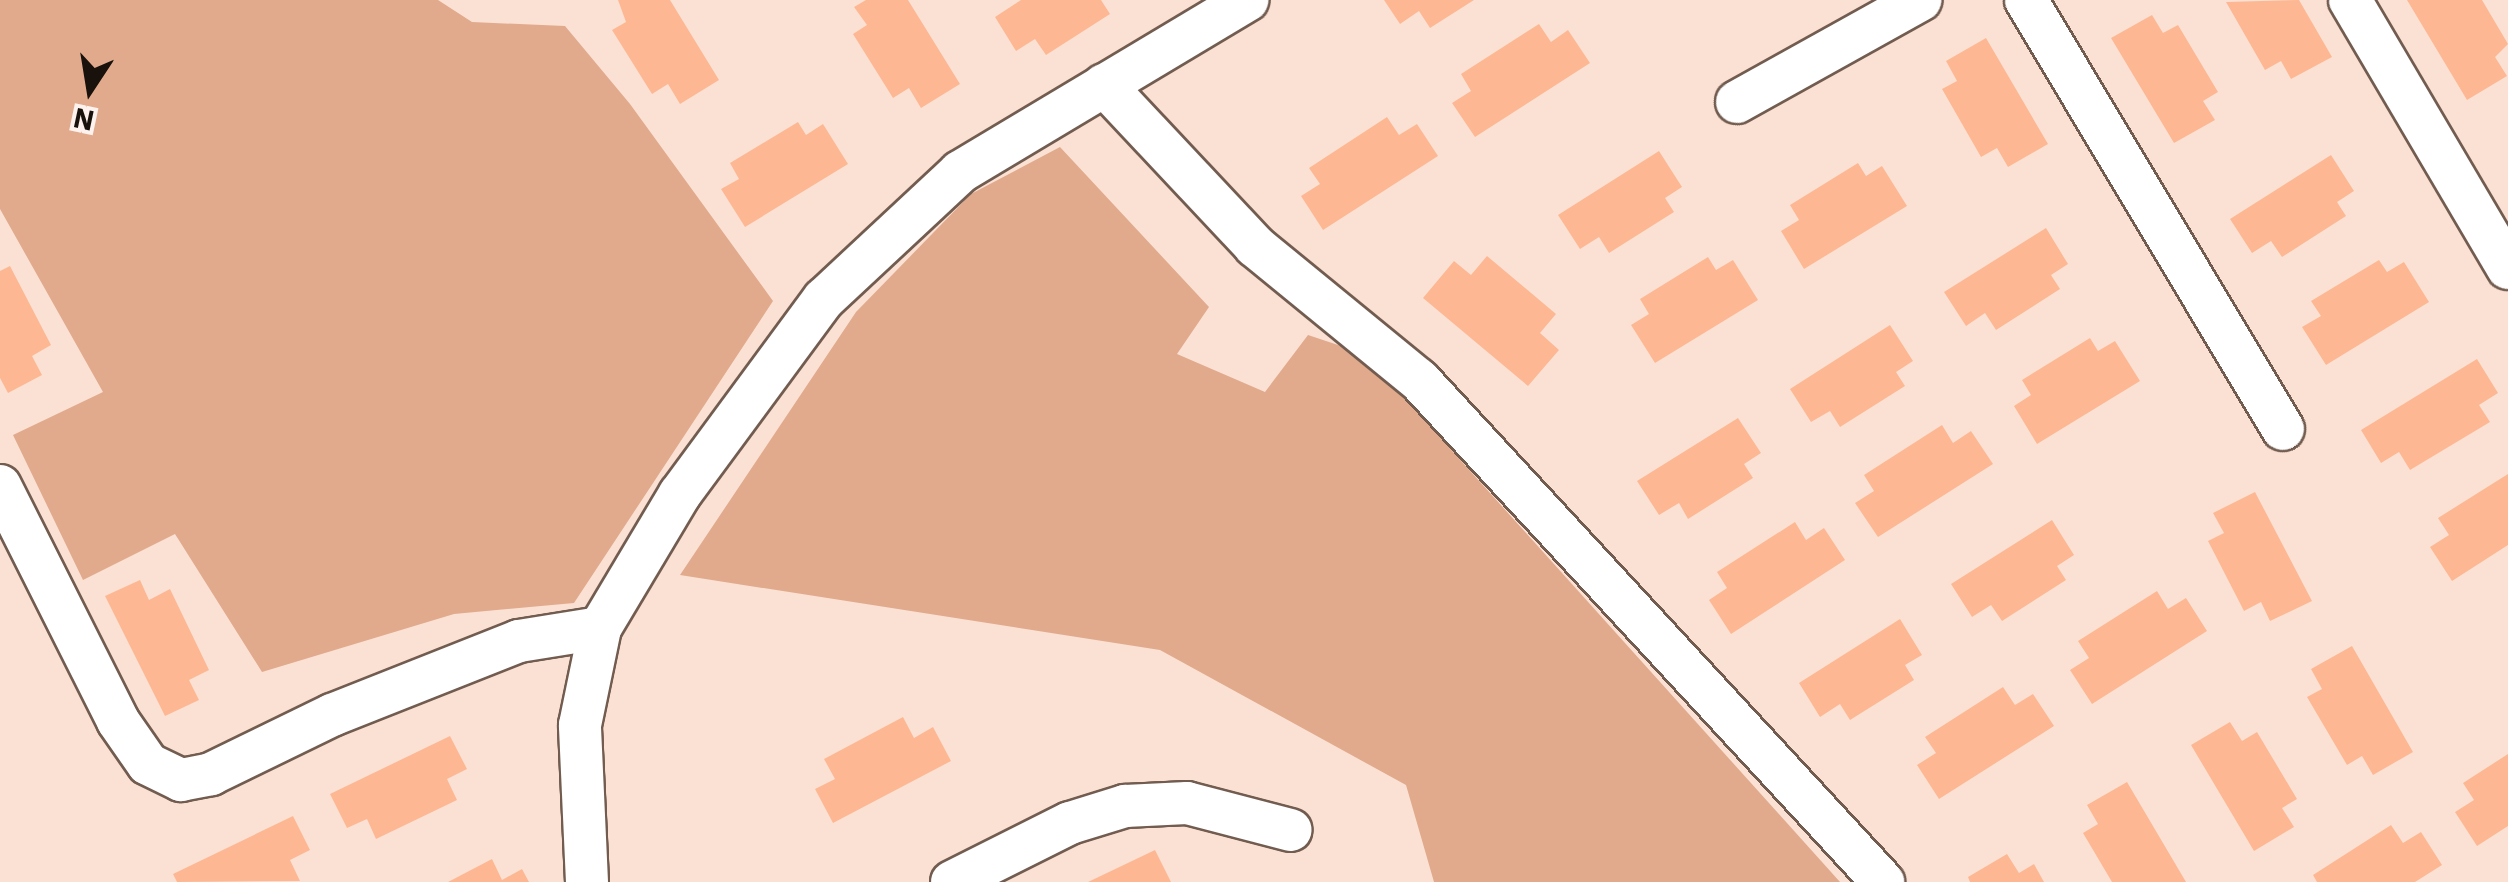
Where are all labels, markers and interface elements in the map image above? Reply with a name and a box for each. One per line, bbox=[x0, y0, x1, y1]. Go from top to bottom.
north arrow bbox=[40, 40, 140, 140]
text: N bbox=[70, 100, 97, 140]

